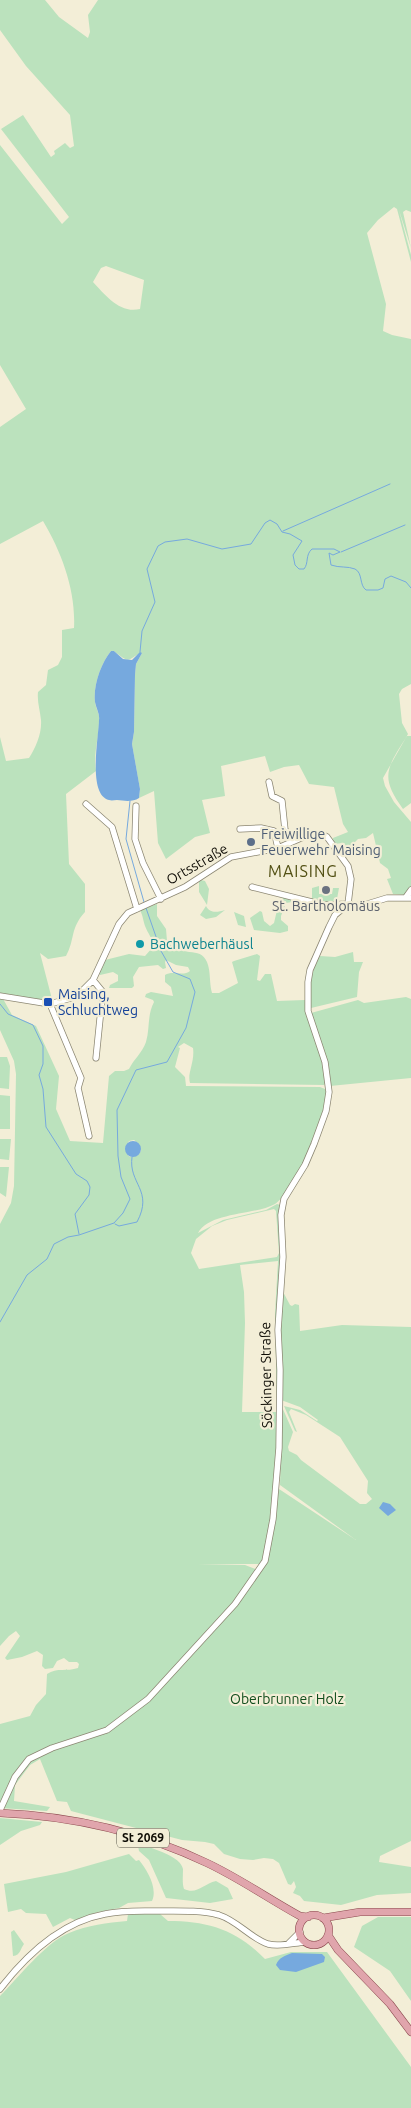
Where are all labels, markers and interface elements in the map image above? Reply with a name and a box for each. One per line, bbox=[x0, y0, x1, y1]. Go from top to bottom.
place label: Freiwillige Feuerwehr Maising bbox=[261, 826, 381, 858]
marker: Freiwillige Feuerwehr Maising bbox=[245, 836, 257, 848]
street label: Ortsstraße bbox=[164, 840, 230, 888]
district label: MAISING bbox=[268, 862, 338, 880]
marker: St. Bartholomäus bbox=[320, 884, 332, 896]
place label: St. Bartholomäus bbox=[272, 898, 380, 914]
place label: Bachweberhäusl bbox=[150, 936, 254, 952]
marker: Bachweberhäusl bbox=[134, 938, 146, 950]
place label: Maising, Schluchtweg bbox=[58, 986, 138, 1018]
marker: Maising, Schluchtweg bbox=[42, 996, 54, 1008]
street label: Söckinger Straße bbox=[257, 1322, 275, 1428]
park label: Oberbrunner Holz bbox=[230, 1691, 344, 1707]
road number: St 2069 bbox=[117, 1829, 169, 1848]

